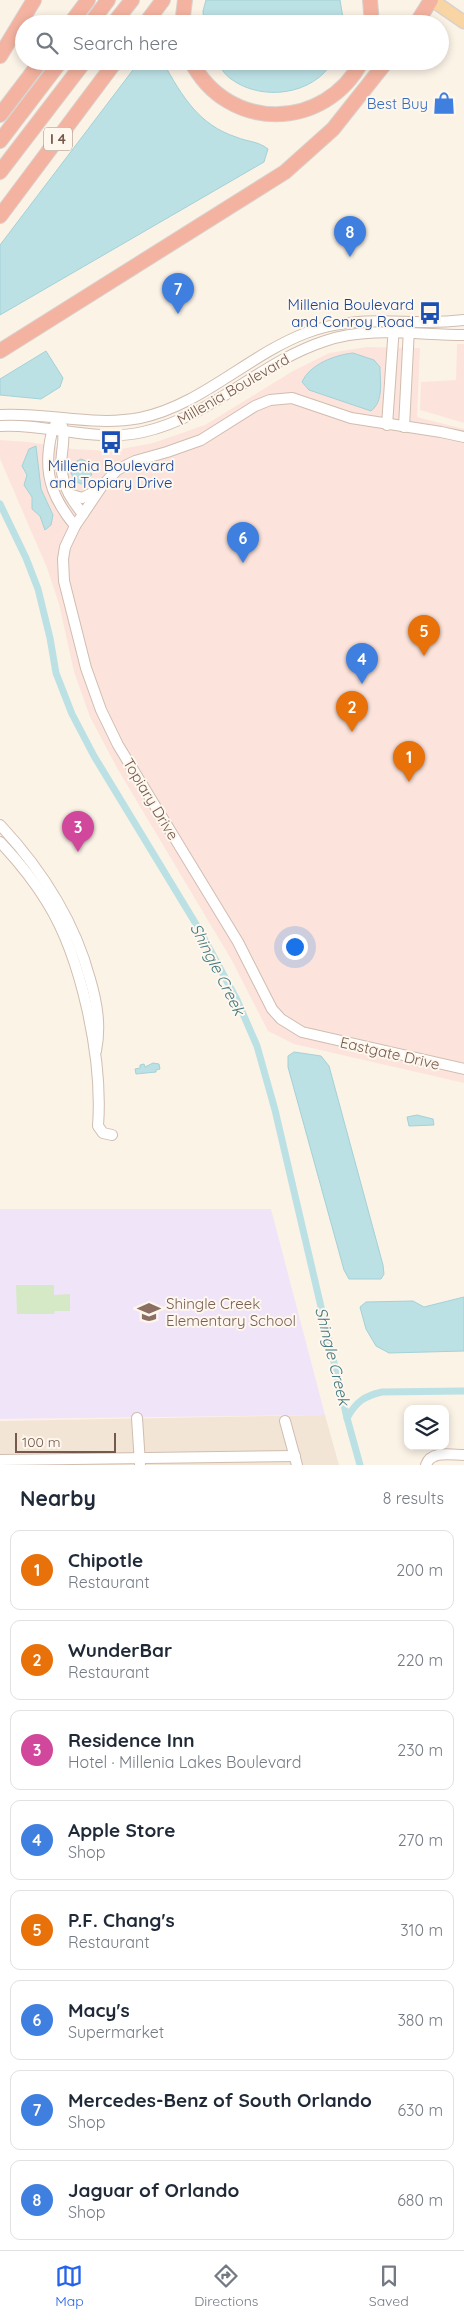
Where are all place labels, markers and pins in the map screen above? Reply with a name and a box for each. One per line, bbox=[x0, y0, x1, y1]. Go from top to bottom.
shop icon: Best Buy bbox=[431, 90, 457, 116]
place label: Best Buy bbox=[367, 94, 428, 113]
pin: 8 bbox=[334, 216, 366, 257]
pin: 7 bbox=[162, 273, 194, 314]
place label: Millenia Boulevard and Conroy Road bbox=[288, 295, 414, 331]
bus stop icon: Millenia Boulevard and Conroy Road bbox=[417, 300, 443, 326]
bus stop icon: Millenia Boulevard and Topiary Drive bbox=[98, 429, 124, 455]
place label: Millenia Boulevard and Topiary Drive bbox=[48, 456, 174, 492]
pin: 6 bbox=[227, 522, 259, 563]
pin: 5 bbox=[408, 615, 440, 656]
pin: 4 bbox=[346, 643, 378, 684]
pin: 2 bbox=[336, 691, 368, 732]
pin: 1 bbox=[393, 741, 425, 782]
pin: 3 bbox=[62, 811, 94, 852]
place label: Shingle Creek Elementary School bbox=[166, 1294, 296, 1330]
school or university icon: Shingle Creek Elementary School bbox=[136, 1299, 162, 1325]

